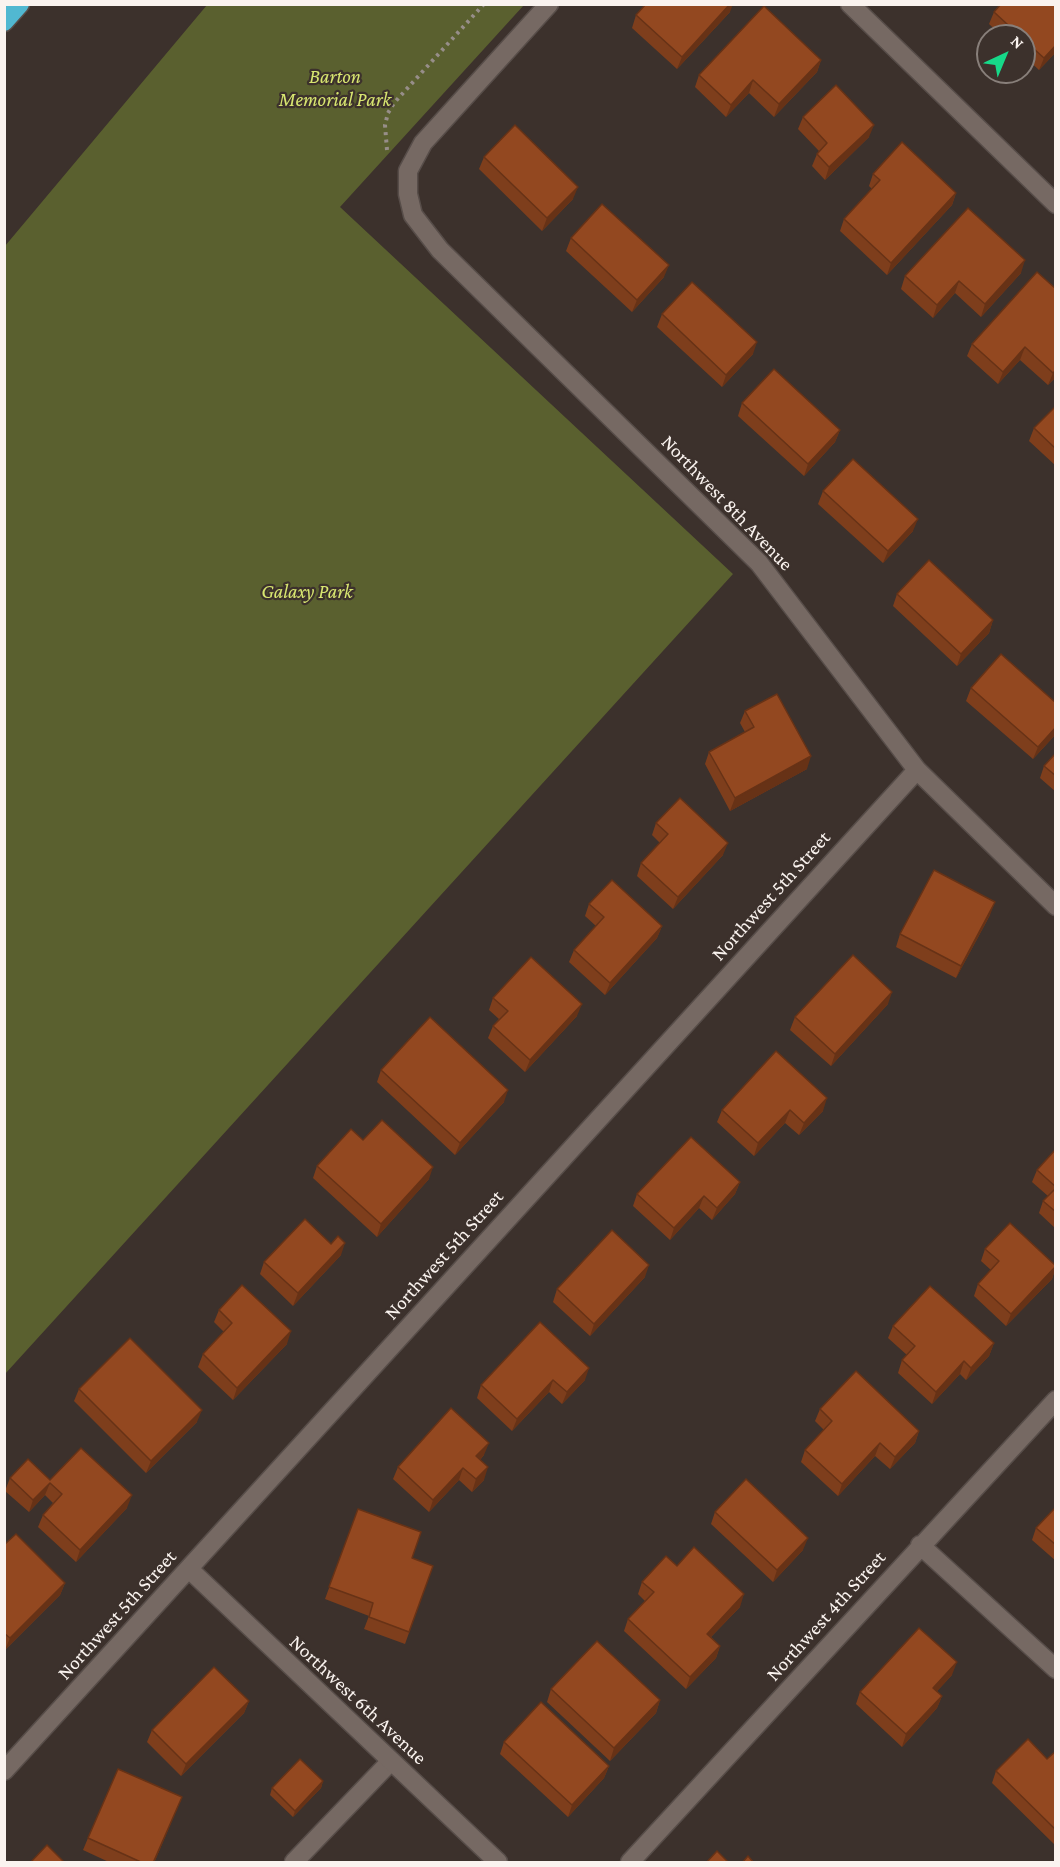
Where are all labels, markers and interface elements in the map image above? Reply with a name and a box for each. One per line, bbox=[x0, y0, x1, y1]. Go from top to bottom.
north arrow bbox=[976, 24, 1036, 84]
text: N bbox=[1008, 32, 1027, 52]
park label: Barton Memorial Park bbox=[279, 65, 391, 112]
street label: Northwest 8th Avenue bbox=[656, 430, 798, 576]
park label: Galaxy Park bbox=[261, 580, 353, 604]
street label: Northwest 5th Street bbox=[706, 826, 836, 966]
street label: Northwest 5th Street bbox=[379, 1185, 509, 1325]
street label: Northwest 5th Street bbox=[52, 1545, 182, 1685]
street label: Northwest 4th Street bbox=[761, 1546, 891, 1686]
street label: Northwest 6th Avenue bbox=[284, 1630, 432, 1770]

